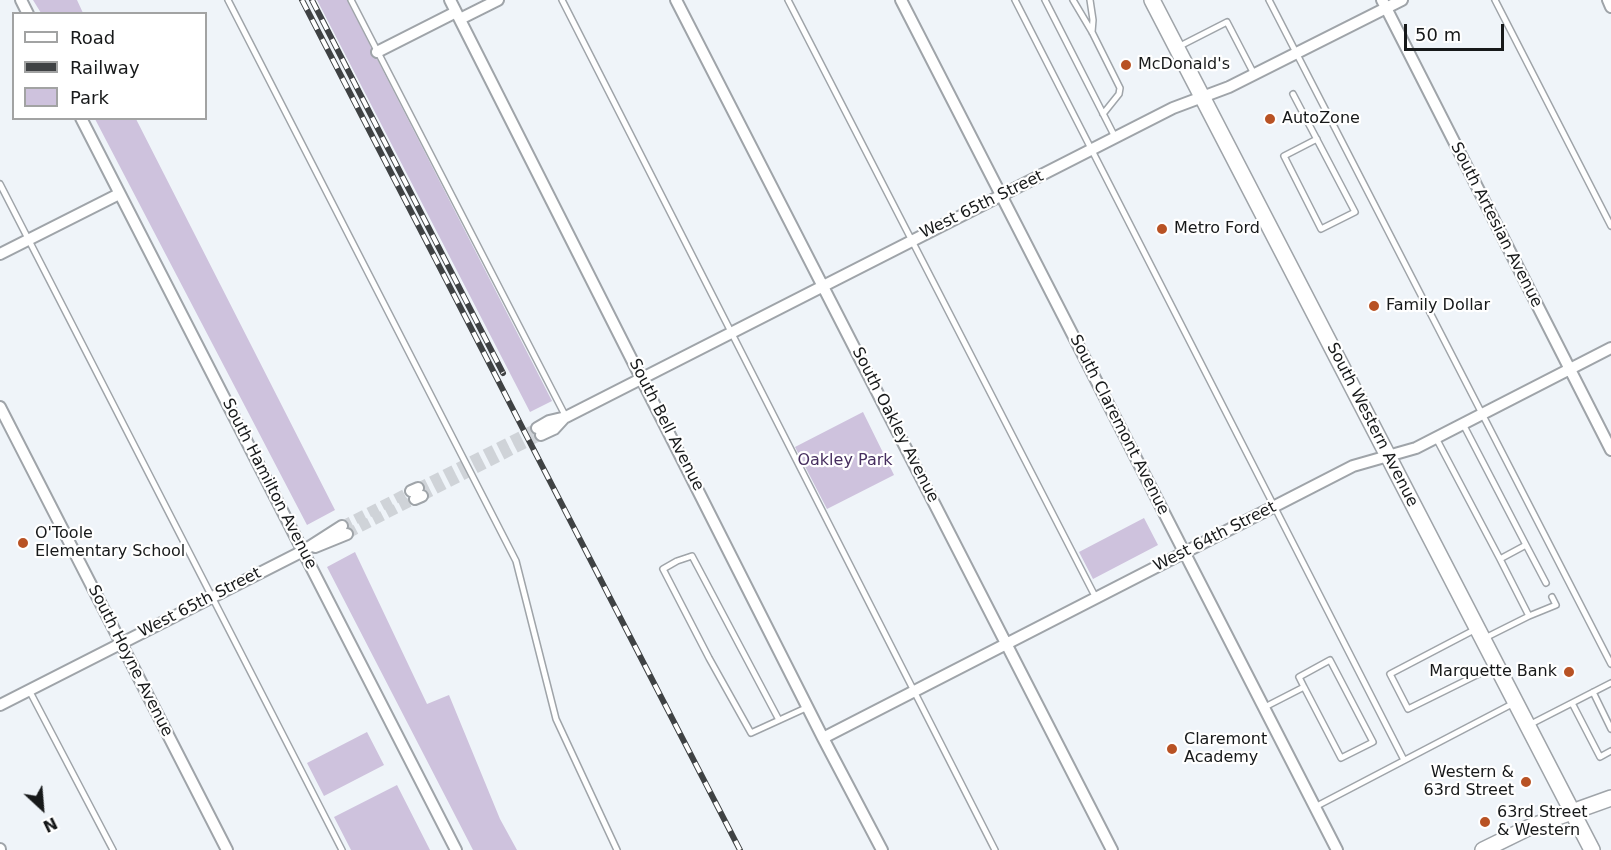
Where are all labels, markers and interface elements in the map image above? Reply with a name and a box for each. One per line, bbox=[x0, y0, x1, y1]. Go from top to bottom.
legend bbox=[12, 12, 207, 120]
scale bar bbox=[1407, 12, 1508, 50]
text: 50 m bbox=[1415, 24, 1461, 45]
text: Road bbox=[70, 27, 115, 48]
place label: McDonald's bbox=[1138, 55, 1230, 75]
text: Railway bbox=[70, 57, 140, 78]
marker: McDonald's bbox=[1119, 58, 1133, 72]
text: Park bbox=[70, 87, 109, 108]
place label: AutoZone bbox=[1282, 109, 1360, 129]
marker: AutoZone bbox=[1263, 112, 1277, 126]
street label: South Artesian Avenue bbox=[1446, 139, 1546, 311]
street label: West 65th Street bbox=[917, 167, 1047, 243]
place label: Metro Ford bbox=[1174, 219, 1260, 239]
marker: Metro Ford bbox=[1155, 222, 1169, 236]
place label: Family Dollar bbox=[1386, 296, 1490, 316]
marker: Family Dollar bbox=[1367, 299, 1381, 313]
street label: South Claremont Avenue bbox=[1065, 332, 1173, 518]
street label: South Western Avenue bbox=[1322, 340, 1422, 510]
street label: South Oakley Avenue bbox=[848, 344, 942, 506]
street label: South Bell Avenue bbox=[624, 356, 708, 494]
street label: South Hamilton Avenue bbox=[218, 396, 320, 572]
park label: Oakley Park bbox=[797, 451, 893, 471]
street label: West 64th Street bbox=[1151, 498, 1279, 576]
place label: O'Toole Elementary School bbox=[35, 524, 185, 562]
marker: O'Toole Elementary School bbox=[16, 536, 30, 550]
street label: West 65th Street bbox=[136, 564, 264, 642]
street label: South Hoyne Avenue bbox=[83, 582, 177, 740]
place label: Marquette Bank bbox=[1429, 662, 1557, 682]
marker: Marquette Bank bbox=[1562, 665, 1576, 679]
place label: Claremont Academy bbox=[1184, 730, 1267, 768]
marker: Claremont Academy bbox=[1165, 742, 1179, 756]
place label: Western & 63rd Street bbox=[1423, 763, 1514, 801]
marker: Western & 63rd Street bbox=[1519, 775, 1533, 789]
north arrow bbox=[12, 778, 72, 838]
place label: 63rd Street & Western bbox=[1497, 803, 1588, 841]
text: N bbox=[40, 813, 60, 836]
marker: 63rd Street & Western bbox=[1478, 815, 1492, 829]

